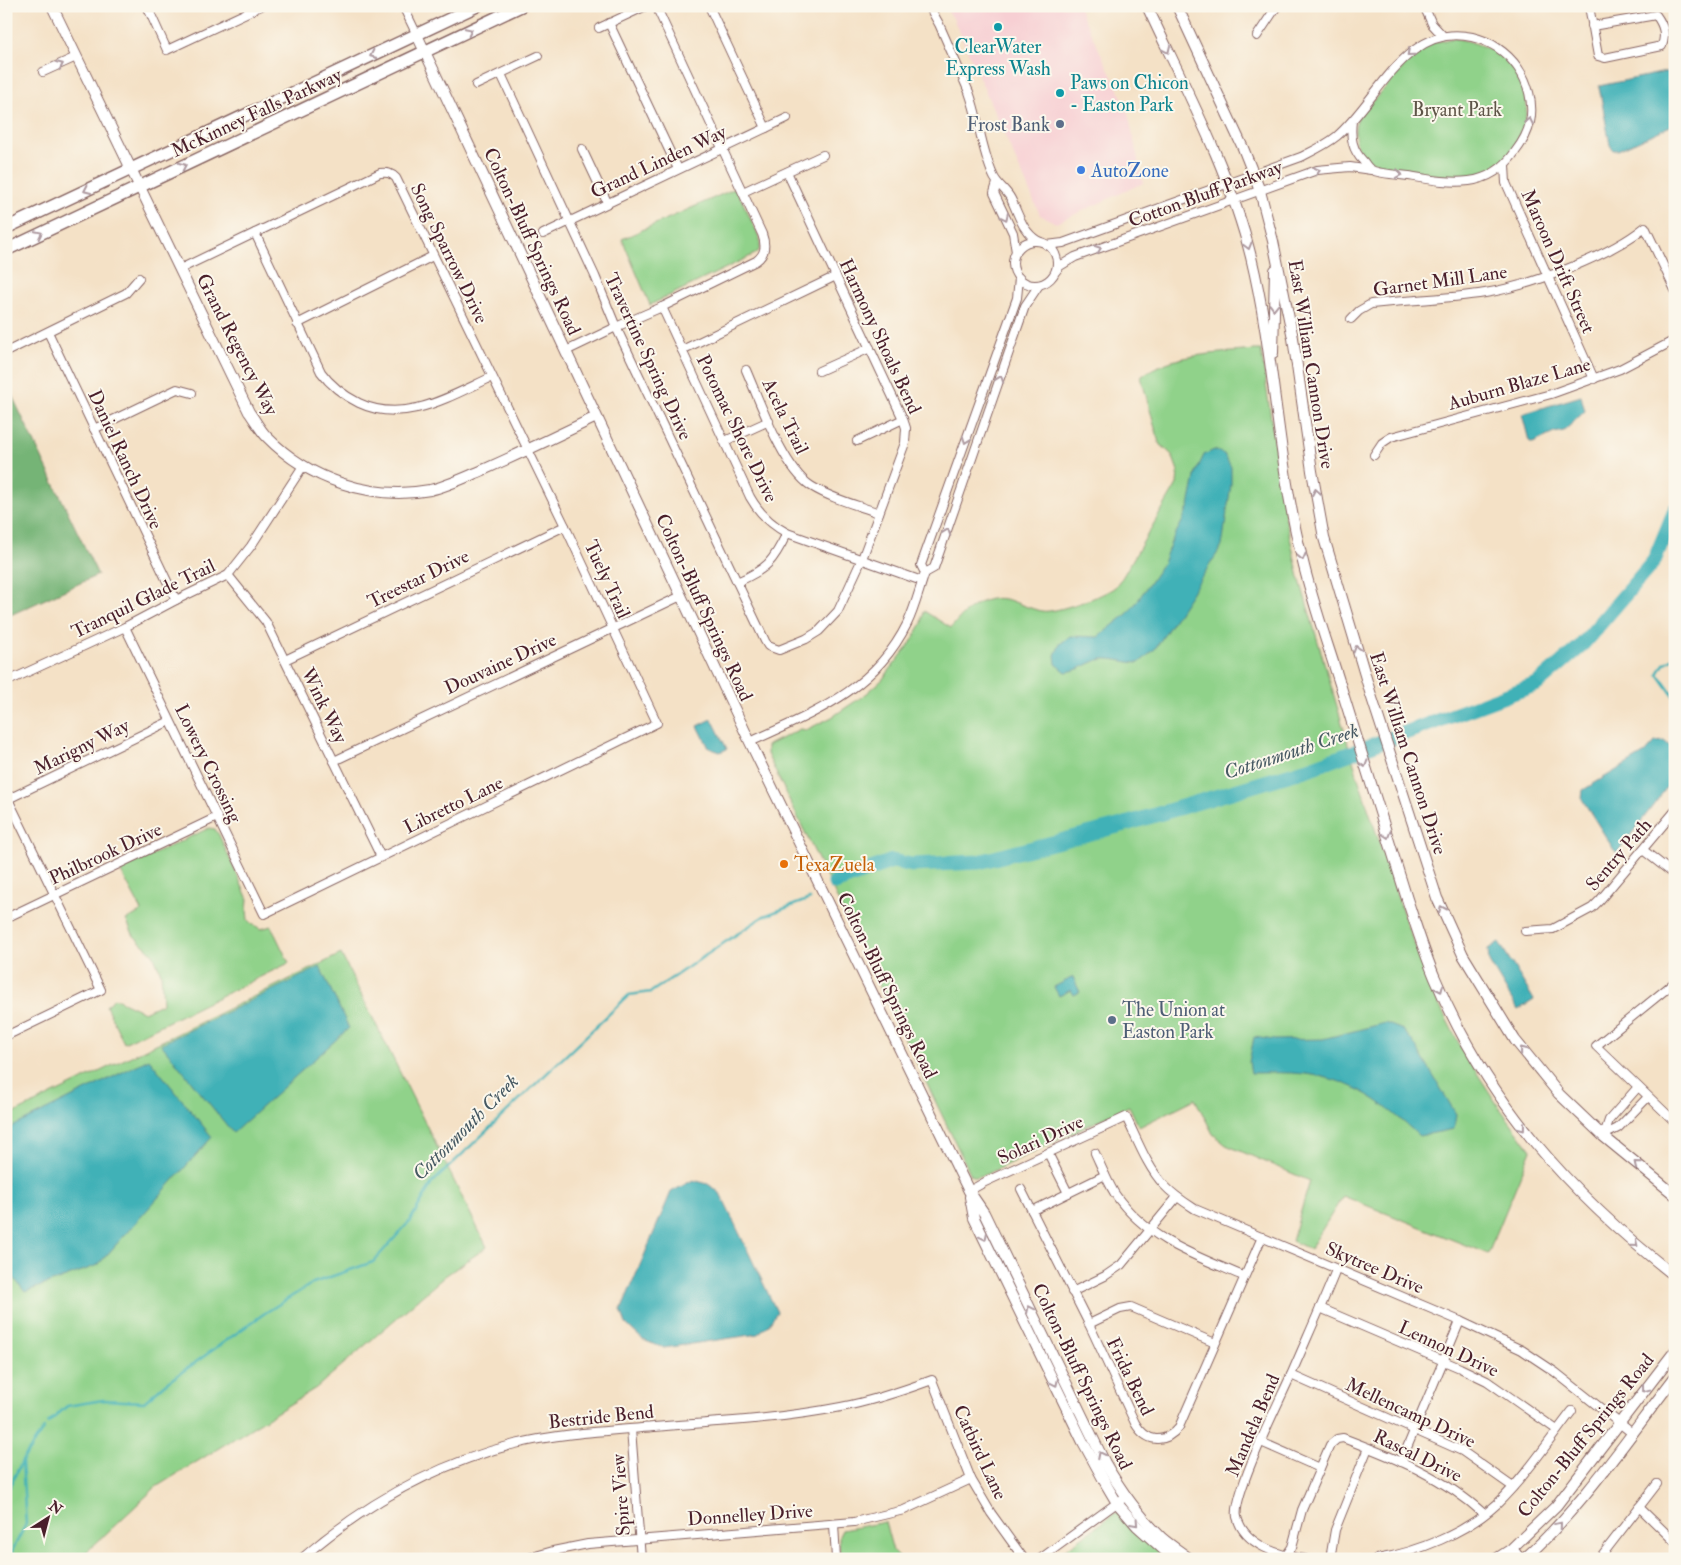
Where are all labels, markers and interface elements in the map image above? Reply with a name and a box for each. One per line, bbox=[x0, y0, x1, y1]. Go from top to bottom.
marker: ClearWater Express Wash bbox=[992, 21, 1004, 33]
one-way arrow bbox=[464, 27, 473, 37]
place label: ClearWater Express Wash bbox=[945, 35, 1051, 82]
one-way arrow bbox=[1161, 45, 1172, 54]
one-way arrow bbox=[1407, 48, 1416, 57]
one-way arrow bbox=[369, 49, 378, 60]
one-way arrow bbox=[55, 60, 64, 71]
street label: McKinney Falls Parkway bbox=[167, 63, 346, 163]
place label: Paws on Chicon - Easton Park bbox=[1070, 71, 1189, 117]
marker: Paws on Chicon - Easton Park bbox=[1054, 87, 1066, 99]
park label: Bryant Park bbox=[1412, 98, 1502, 122]
place label: Frost Bank bbox=[967, 113, 1050, 137]
one-way arrow bbox=[1524, 117, 1534, 126]
marker: Frost Bank bbox=[1054, 118, 1066, 130]
street label: Grand Linden Way bbox=[587, 120, 731, 204]
street label: Colton-Bluff Springs Road bbox=[477, 144, 586, 340]
street label: Cotton Bluff Parkway bbox=[1125, 155, 1286, 233]
place label: AutoZone bbox=[1090, 159, 1169, 183]
one-way arrow bbox=[178, 161, 187, 172]
marker: AutoZone bbox=[1075, 164, 1087, 176]
one-way arrow bbox=[1313, 166, 1322, 177]
one-way arrow bbox=[1394, 169, 1403, 179]
street label: Song Sparrow Drive bbox=[404, 179, 493, 328]
one-way arrow bbox=[83, 184, 92, 195]
street label: Maroon Drift Street bbox=[1516, 186, 1601, 337]
one-way arrow bbox=[999, 212, 1010, 221]
one-way arrow bbox=[34, 230, 43, 240]
one-way arrow bbox=[1242, 242, 1252, 250]
one-way arrow bbox=[1093, 245, 1102, 255]
street label: Harmony Shoals Bend bbox=[834, 255, 927, 418]
street label: East William Cannon Drive bbox=[1283, 258, 1339, 471]
street label: Garnet Mill Lane bbox=[1372, 260, 1509, 302]
street label: Grand Regency Way bbox=[191, 269, 284, 420]
street label: Travertine Spring Drive bbox=[598, 269, 697, 444]
one-way arrow bbox=[1269, 304, 1280, 312]
street label: Potomac Shore Drive bbox=[691, 351, 783, 506]
street label: Auburn Blaze Lane bbox=[1444, 352, 1593, 416]
street label: Acela Trail bbox=[756, 374, 814, 458]
one-way arrow bbox=[994, 375, 1004, 384]
street label: Daniel Ranch Drive bbox=[82, 386, 168, 533]
one-way arrow bbox=[962, 435, 972, 444]
one-way arrow bbox=[1311, 488, 1321, 496]
street label: Colton-Bluff Springs Road bbox=[649, 510, 758, 706]
one-way arrow bbox=[941, 528, 951, 537]
street label: Tuely Trail bbox=[578, 536, 636, 623]
street label: Treestar Drive bbox=[364, 544, 473, 614]
one-way arrow bbox=[1296, 552, 1306, 560]
street label: Tranquil Glade Trail bbox=[68, 554, 219, 644]
street label: Douvaine Drive bbox=[441, 628, 560, 700]
one-way arrow bbox=[1353, 645, 1363, 653]
street label: East William Cannon Drive bbox=[1364, 649, 1452, 858]
street label: Wink Way bbox=[295, 663, 353, 748]
street label: Lowery Crossing bbox=[169, 700, 247, 827]
street label: Marigny Way bbox=[30, 713, 134, 780]
water label: Cottonmouth Creek bbox=[1221, 718, 1362, 785]
one-way arrow bbox=[1359, 759, 1369, 767]
street label: Libretto Lane bbox=[400, 770, 507, 839]
street label: Sentry Path bbox=[1581, 813, 1657, 896]
street label: Philbrook Drive bbox=[45, 817, 166, 891]
one-way arrow bbox=[1381, 830, 1391, 839]
place label: TexaZuela bbox=[794, 853, 875, 877]
marker: TexaZuela bbox=[778, 858, 790, 870]
street label: Colton-Bluff Springs Road bbox=[831, 888, 943, 1084]
one-way arrow bbox=[1438, 905, 1448, 914]
one-way arrow bbox=[1433, 984, 1444, 993]
place label: The Union at Easton Park bbox=[1122, 998, 1225, 1044]
marker: The Union at Easton Park bbox=[1106, 1014, 1118, 1026]
one-way arrow bbox=[1519, 1046, 1528, 1055]
water label: Cottonmouth Creek bbox=[407, 1069, 524, 1186]
street label: Solari Drive bbox=[994, 1110, 1087, 1170]
one-way arrow bbox=[1517, 1122, 1525, 1131]
one-way arrow bbox=[1634, 1162, 1643, 1170]
one-way arrow bbox=[978, 1232, 988, 1241]
street label: Skytree Drive bbox=[1322, 1236, 1427, 1299]
one-way arrow bbox=[1630, 1239, 1639, 1248]
street label: Colton-Bluff Springs Road bbox=[1026, 1279, 1138, 1475]
one-way arrow bbox=[1026, 1305, 1036, 1314]
street label: Lennon Drive bbox=[1395, 1315, 1502, 1383]
street label: Frida Bend bbox=[1101, 1333, 1160, 1420]
street label: Colton-Bluff Springs Road bbox=[1512, 1348, 1661, 1523]
street label: Mandela Bend bbox=[1221, 1370, 1286, 1480]
street label: Mellencamp Drive bbox=[1341, 1372, 1479, 1454]
one-way arrow bbox=[1049, 1378, 1059, 1387]
one-way arrow bbox=[1642, 1383, 1651, 1393]
street label: Bestride Bend bbox=[547, 1399, 656, 1434]
street label: Catbird Lane bbox=[948, 1401, 1012, 1504]
street label: Rascal Drive bbox=[1369, 1424, 1466, 1488]
one-way arrow bbox=[1097, 1451, 1107, 1460]
street label: Spire View bbox=[606, 1453, 637, 1537]
north arrow bbox=[22, 1492, 72, 1542]
text: N bbox=[44, 1497, 66, 1519]
street label: Donnelley Drive bbox=[687, 1499, 814, 1531]
one-way arrow bbox=[1130, 1518, 1139, 1527]
one-way arrow bbox=[1553, 1521, 1562, 1530]

